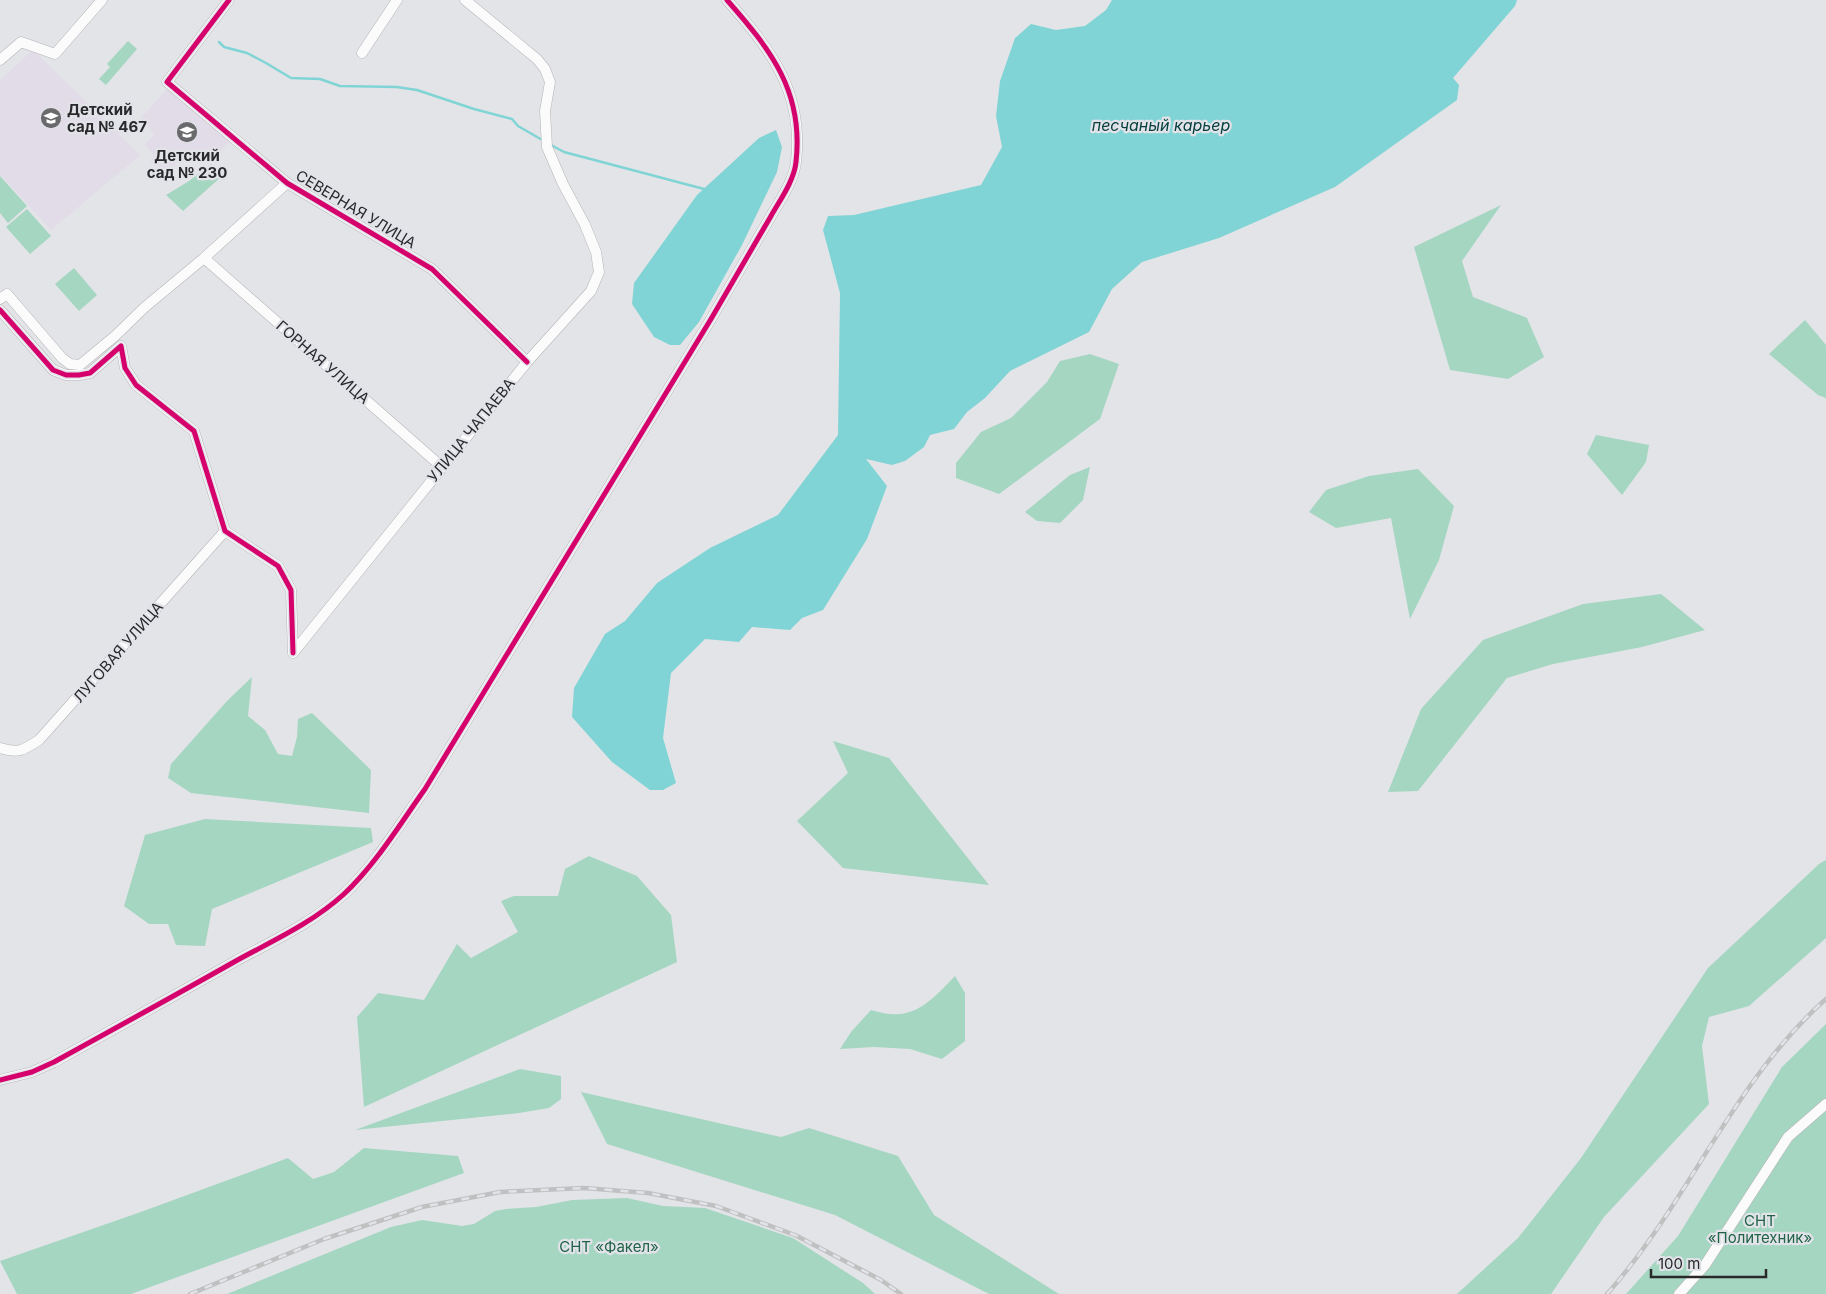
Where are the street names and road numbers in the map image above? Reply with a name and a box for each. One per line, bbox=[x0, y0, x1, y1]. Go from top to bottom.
street label: СЕВЕРНАЯ УЛИЦА bbox=[292, 166, 420, 252]
street label: ГОРНАЯ УЛИЦА bbox=[272, 316, 374, 408]
street label: УЛИЦА ЧАПАЕВА bbox=[423, 374, 519, 486]
street label: ЛУГОВАЯ УЛИЦА bbox=[69, 598, 167, 706]

